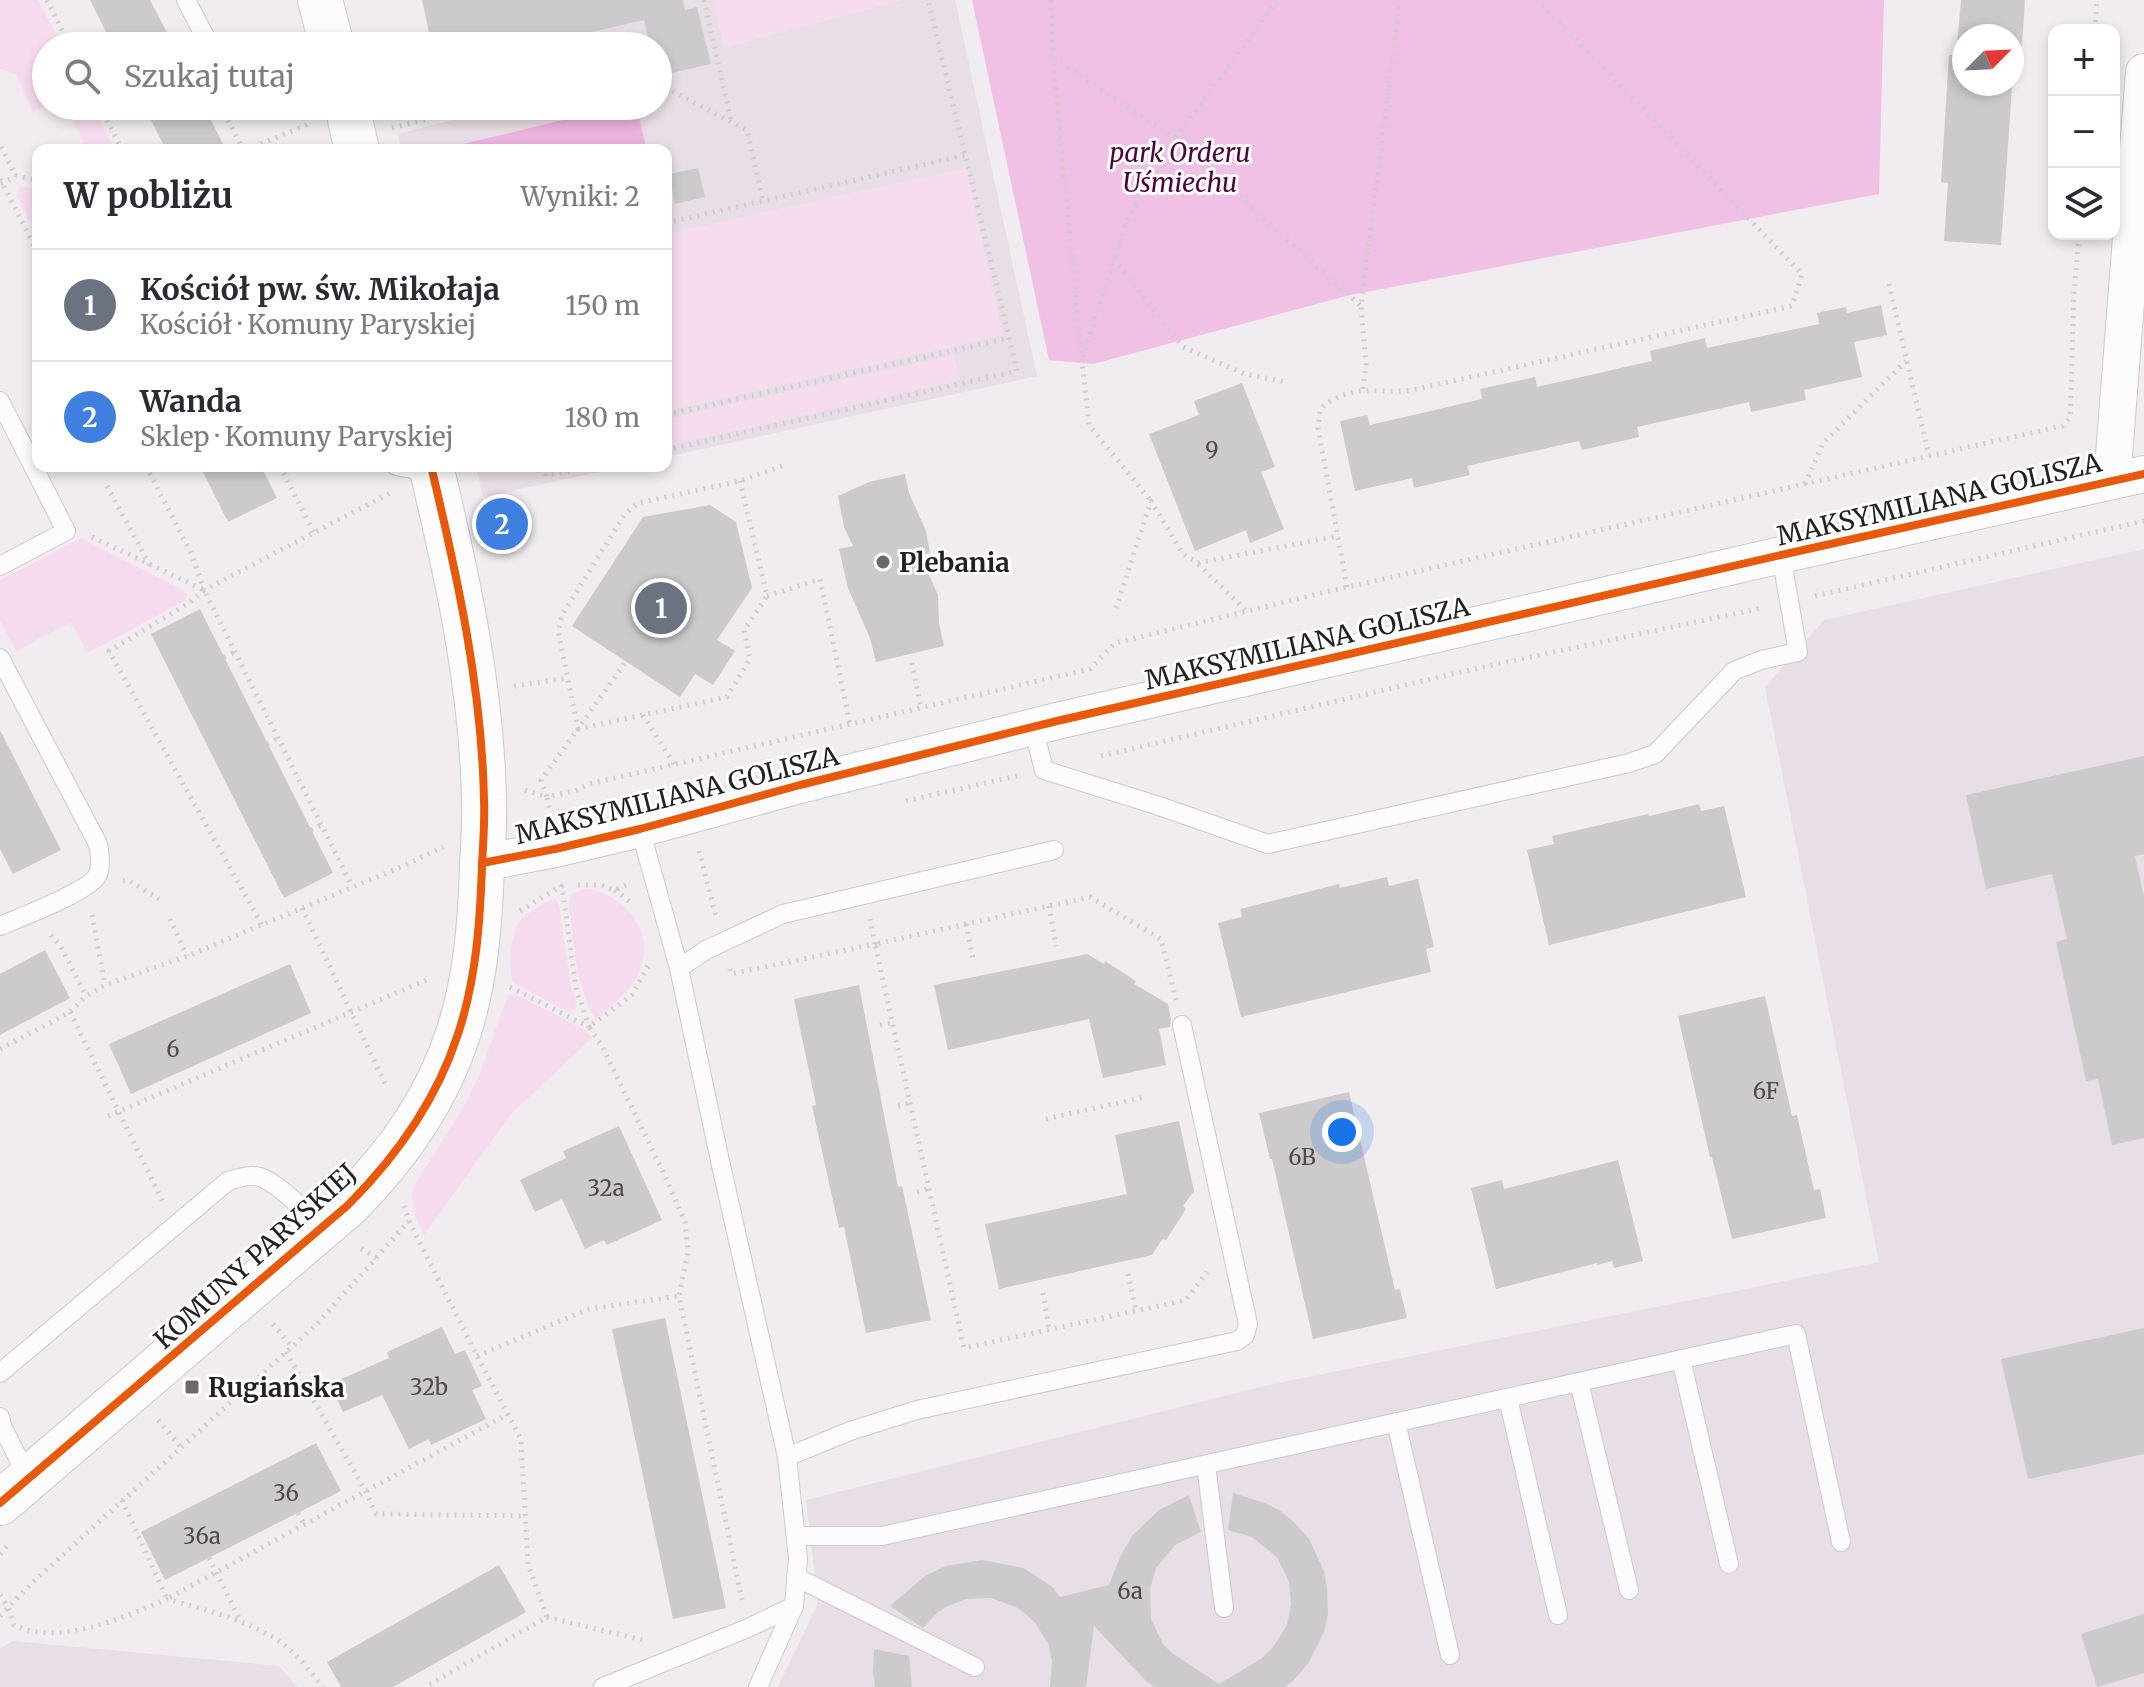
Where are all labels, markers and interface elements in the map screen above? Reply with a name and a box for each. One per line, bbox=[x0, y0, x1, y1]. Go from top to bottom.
north arrow bbox=[1952, 24, 2024, 96]
map controls bbox=[2048, 24, 2120, 240]
button: + bbox=[2048, 24, 2120, 96]
search box bbox=[32, 32, 672, 120]
icon: search bbox=[60, 54, 104, 98]
text: Szukaj tutaj bbox=[124, 57, 295, 95]
button: − bbox=[2048, 96, 2120, 168]
park label: park Orderu Uśmiechu bbox=[1109, 136, 1251, 199]
button: layers bbox=[2048, 168, 2120, 240]
text: W pobliżu bbox=[64, 175, 233, 217]
text: Wyniki: 2 bbox=[521, 180, 640, 213]
text: Kościół pw. św. Mikołaja bbox=[140, 270, 500, 308]
text: 1 bbox=[84, 289, 96, 322]
text: 150 m bbox=[566, 289, 640, 322]
text: Kościół · Komuny Paryskiej bbox=[140, 308, 476, 341]
text: Wanda bbox=[140, 382, 242, 420]
text: 2 bbox=[82, 401, 98, 434]
text: 180 m bbox=[565, 401, 640, 434]
text: Sklep · Komuny Paryskiej bbox=[140, 420, 454, 453]
house number: 9 bbox=[1205, 436, 1219, 464]
street label: MAKSYMILIANA GOLISZA bbox=[1773, 445, 2105, 552]
pin: 2 bbox=[476, 494, 528, 554]
place label: Plebania bbox=[899, 546, 1010, 579]
marker: Plebania bbox=[874, 553, 892, 571]
pin: 1 bbox=[635, 578, 687, 638]
street label: MAKSYMILIANA GOLISZA bbox=[1141, 589, 1473, 696]
street label: MAKSYMILIANA GOLISZA bbox=[512, 739, 843, 851]
house number: 6 bbox=[166, 1035, 180, 1063]
house number: 6F bbox=[1753, 1077, 1779, 1105]
your location bbox=[1322, 1112, 1362, 1152]
house number: 6B bbox=[1288, 1143, 1316, 1171]
street label: KOMUNY PARYSKIEJ bbox=[147, 1156, 363, 1356]
house number: 32a bbox=[588, 1174, 625, 1202]
place label: Rugiańska bbox=[208, 1371, 345, 1404]
house number: 32b bbox=[410, 1373, 448, 1401]
marker: Rugiańska bbox=[183, 1378, 201, 1396]
house number: 36 bbox=[273, 1479, 299, 1507]
house number: 36a bbox=[183, 1522, 221, 1550]
house number: 6a bbox=[1117, 1577, 1143, 1605]

